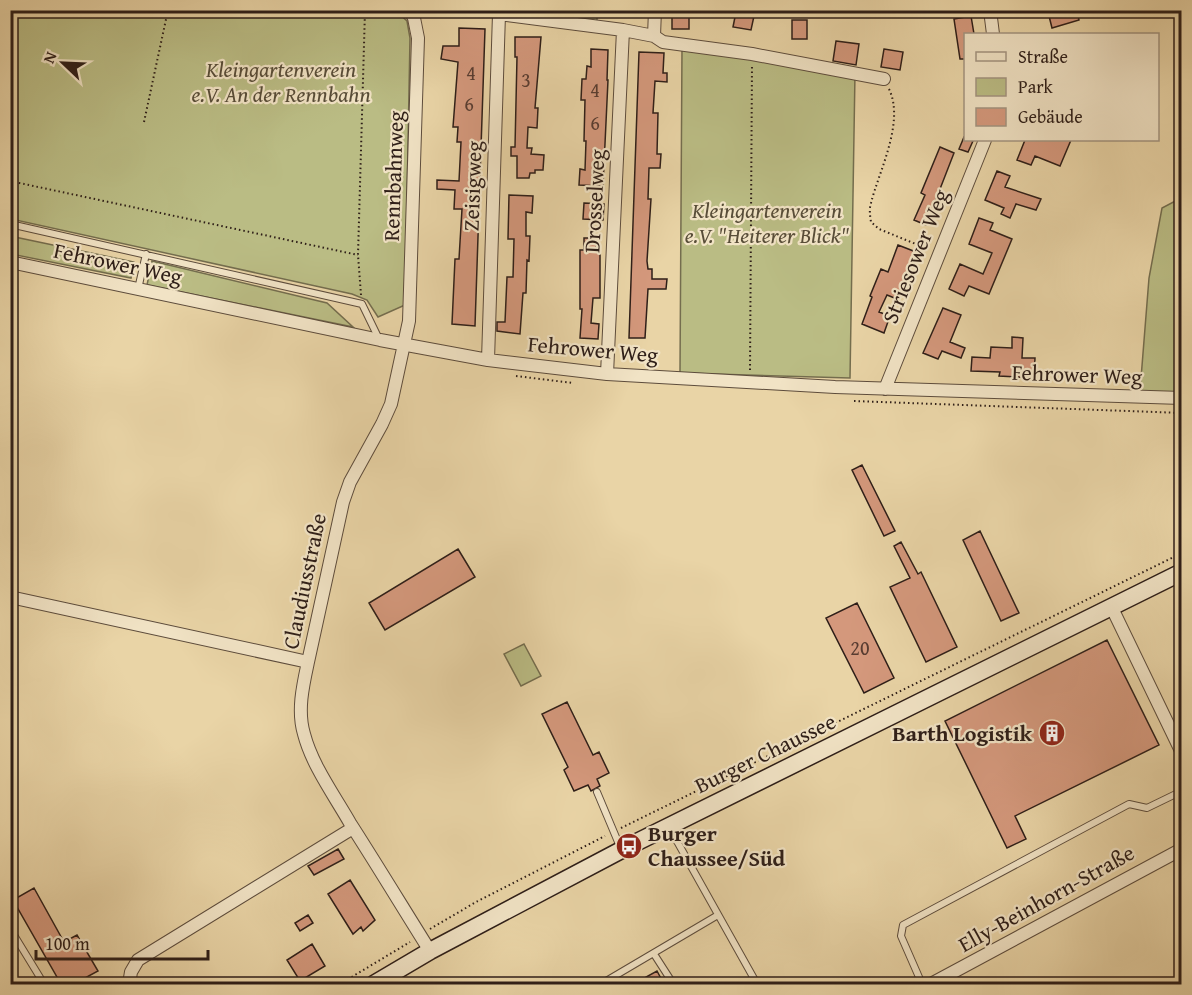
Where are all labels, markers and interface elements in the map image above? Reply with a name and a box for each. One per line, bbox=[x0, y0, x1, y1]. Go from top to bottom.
north arrow bbox=[33, 33, 93, 93]
legend bbox=[964, 33, 1159, 141]
text: Straße bbox=[1018, 43, 1068, 70]
text: N bbox=[36, 47, 62, 67]
park label: Kleingartenverein e.V. An der Rennbahn bbox=[191, 53, 371, 110]
house number: 4 bbox=[466, 58, 476, 87]
house number: 3 bbox=[521, 65, 531, 94]
text: Park bbox=[1018, 73, 1054, 100]
house number: 4 bbox=[590, 75, 600, 104]
house number: 6 bbox=[464, 89, 474, 118]
text: Gebäude bbox=[1018, 103, 1083, 130]
house number: 6 bbox=[590, 108, 600, 137]
street label: Rennbahnweg bbox=[375, 110, 411, 242]
street label: Zeisigweg bbox=[454, 140, 490, 232]
street label: Drosselweg bbox=[575, 148, 613, 254]
street label: Striesower Weg bbox=[874, 184, 956, 328]
park label: Kleingartenverein e.V. "Heiterer Blick" bbox=[685, 194, 849, 251]
street label: Fehrower Weg bbox=[51, 234, 185, 292]
street label: Fehrower Weg bbox=[527, 327, 660, 371]
street label: Fehrower Weg bbox=[1011, 356, 1143, 392]
street label: Claudiusstraße bbox=[274, 510, 334, 652]
house number: 20 bbox=[850, 633, 870, 662]
street label: Burger Chaussee bbox=[689, 705, 841, 801]
place label: Barth Logistik bbox=[892, 717, 1032, 749]
building icon: Barth Logistik bbox=[1037, 718, 1067, 748]
place label: Burger Chaussee/Süd bbox=[648, 817, 786, 874]
bus stop icon: Burger Chaussee/Süd bbox=[614, 831, 644, 861]
street label: Elly-Beinhorn-Straße bbox=[952, 836, 1140, 960]
scale bar bbox=[36, 923, 208, 961]
text: 100 m bbox=[45, 930, 90, 957]

